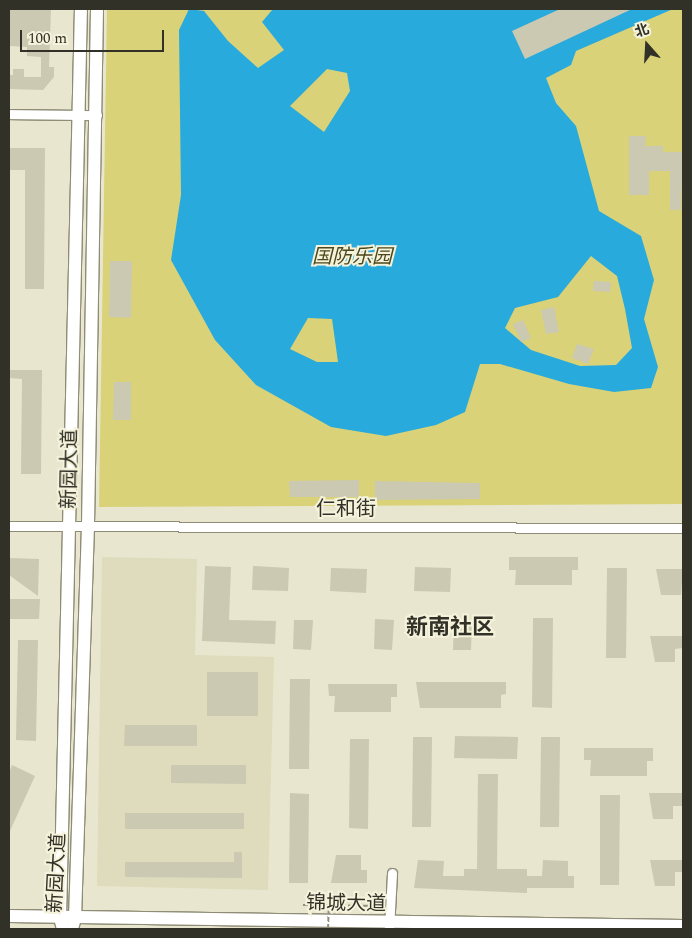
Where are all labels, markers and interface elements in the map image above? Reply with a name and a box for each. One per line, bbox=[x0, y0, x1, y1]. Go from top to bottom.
text: 北 bbox=[632, 18, 652, 43]
scale bar bbox=[22, 20, 166, 52]
north arrow bbox=[622, 20, 672, 70]
text: 100 m bbox=[28, 27, 67, 50]
park label: 国防乐园 bbox=[312, 245, 392, 269]
street label: 新园大道 bbox=[57, 429, 83, 509]
street label: 仁和街 bbox=[316, 497, 376, 521]
district label: 新南社区 bbox=[406, 615, 494, 641]
street label: 新园大道 bbox=[43, 832, 71, 914]
street label: 锦城大道 bbox=[306, 891, 386, 917]

